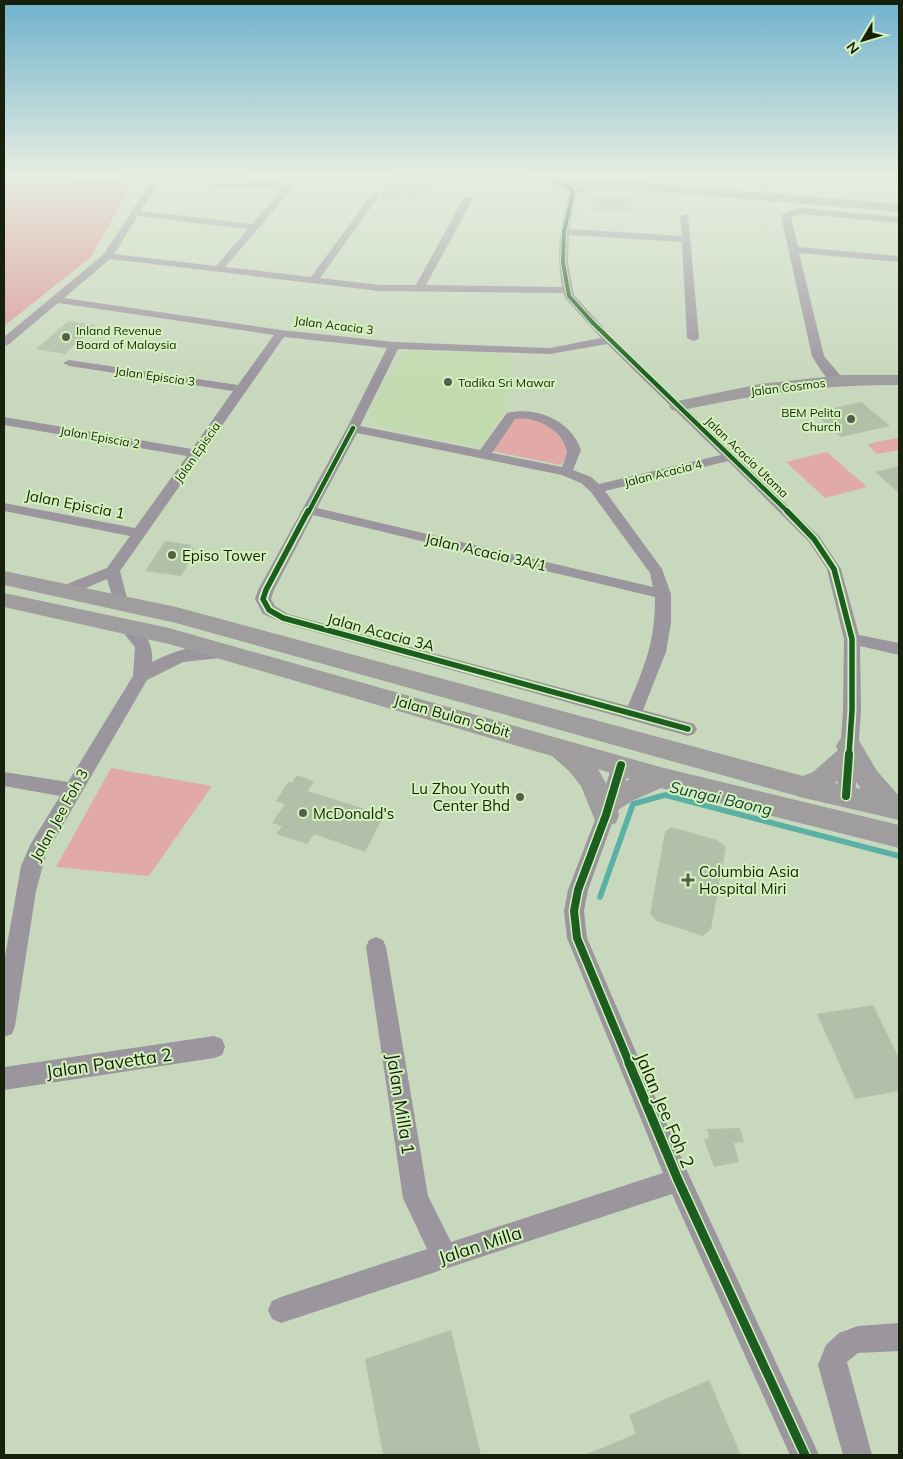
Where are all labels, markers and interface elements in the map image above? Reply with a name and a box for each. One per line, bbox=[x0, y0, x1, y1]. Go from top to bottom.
north arrow bbox=[838, 15, 888, 65]
text: N bbox=[842, 38, 863, 58]
street label: Jalan Acacia 3 bbox=[294, 313, 374, 337]
place label: Inland Revenue Board of Malaysia bbox=[76, 323, 177, 352]
marker: Inland Revenue Board of Malaysia bbox=[60, 331, 72, 343]
street label: Jalan Episcia 3 bbox=[114, 363, 196, 389]
place label: Tadika Sri Mawar bbox=[458, 375, 556, 390]
street label: Jalan Cosmos bbox=[750, 375, 826, 399]
marker: Tadika Sri Mawar bbox=[442, 376, 454, 388]
place label: BEM Pelita Church bbox=[781, 405, 841, 434]
street label: Jalan Acacia Utama bbox=[702, 413, 792, 501]
marker: BEM Pelita Church bbox=[845, 413, 857, 425]
street label: Jalan Episcia bbox=[171, 419, 223, 485]
street label: Jalan Episcia 2 bbox=[59, 423, 141, 451]
street label: Jalan Acacia 4 bbox=[623, 456, 703, 490]
street label: Jalan Episcia 1 bbox=[24, 485, 126, 523]
street label: Jalan Acacia 3A/1 bbox=[423, 529, 549, 575]
place label: Episo Tower bbox=[182, 546, 267, 565]
marker: Episo Tower bbox=[166, 549, 178, 561]
street label: Jalan Acacia 3A bbox=[325, 609, 437, 655]
street label: Jalan Bulan Sabit bbox=[392, 690, 512, 742]
street label: Jalan Jee Foh 3 bbox=[26, 765, 92, 865]
water label: Sungai Baong bbox=[668, 777, 774, 820]
place label: Lu Zhou Youth Center Bhd bbox=[411, 779, 510, 815]
marker: Lu Zhou Youth Center Bhd bbox=[514, 791, 526, 803]
place label: McDonald's bbox=[313, 804, 394, 823]
marker: McDonald's bbox=[297, 807, 309, 819]
place label: Columbia Asia Hospital Miri bbox=[699, 862, 799, 898]
marker: Columbia Asia Hospital Miri bbox=[681, 873, 695, 887]
street label: Jalan Pavetta 2 bbox=[45, 1043, 173, 1083]
street label: Jalan Jee Foh 2 bbox=[630, 1049, 700, 1171]
street label: Jalan Milla 1 bbox=[382, 1052, 420, 1156]
street label: Jalan Milla bbox=[435, 1221, 525, 1269]

